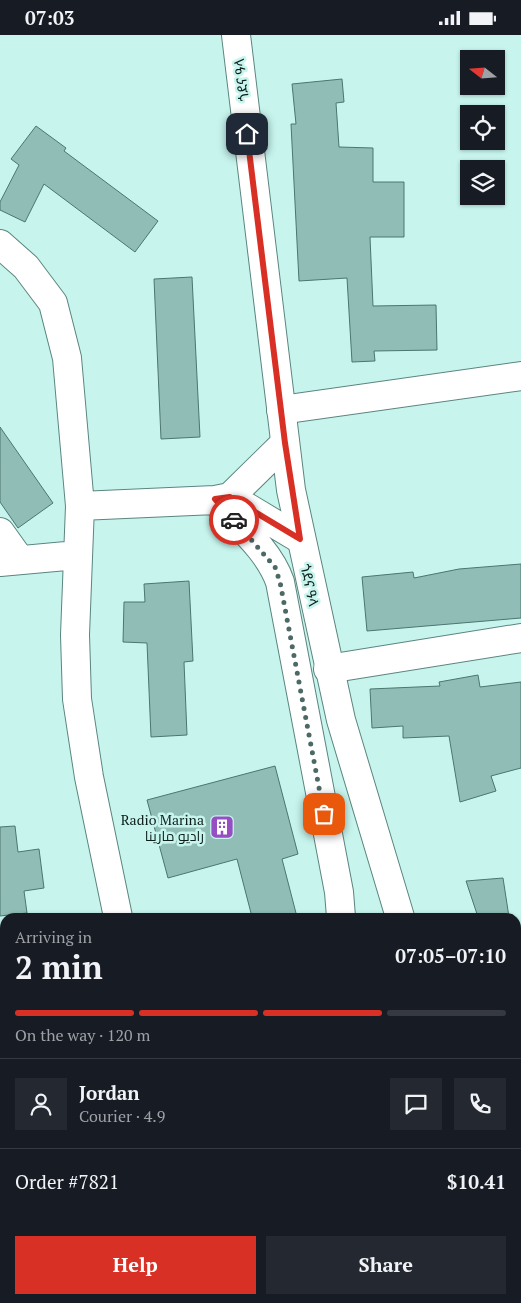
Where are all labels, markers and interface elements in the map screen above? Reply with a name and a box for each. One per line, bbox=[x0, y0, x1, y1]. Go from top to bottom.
text: 07:03 bbox=[25, 5, 74, 30]
north arrow bbox=[460, 50, 505, 95]
map controls bbox=[460, 50, 505, 205]
street label: ጎደና ዓላ bbox=[229, 58, 253, 102]
button: locate bbox=[460, 105, 505, 150]
pin bbox=[226, 113, 268, 155]
icon: home bbox=[233, 120, 261, 148]
button: layers bbox=[460, 160, 505, 205]
courier bbox=[209, 495, 259, 545]
icon: car bbox=[220, 506, 248, 534]
street label: ጎደና ዓላ bbox=[296, 562, 324, 608]
pin bbox=[303, 793, 345, 835]
icon: bag bbox=[310, 800, 338, 828]
place label: Radio Marina راديو مارينا bbox=[121, 810, 204, 845]
building icon: Radio Marina راديو مارينا bbox=[209, 814, 235, 840]
text: Arriving in bbox=[15, 926, 92, 948]
text: 07:05–07:10 bbox=[395, 943, 506, 968]
text: 2 min bbox=[15, 946, 103, 988]
text: On the way · 120 m bbox=[15, 1024, 150, 1046]
button: person bbox=[15, 1078, 67, 1130]
button: chat bbox=[390, 1078, 442, 1130]
button: phone bbox=[454, 1078, 506, 1130]
text: Jordan bbox=[79, 1080, 140, 1105]
text: Courier · 4.9 bbox=[79, 1105, 165, 1127]
text: Order #7821 bbox=[15, 1169, 119, 1194]
text: $10.41 bbox=[447, 1169, 506, 1194]
button: Help bbox=[15, 1236, 256, 1294]
button: Share bbox=[266, 1236, 506, 1294]

